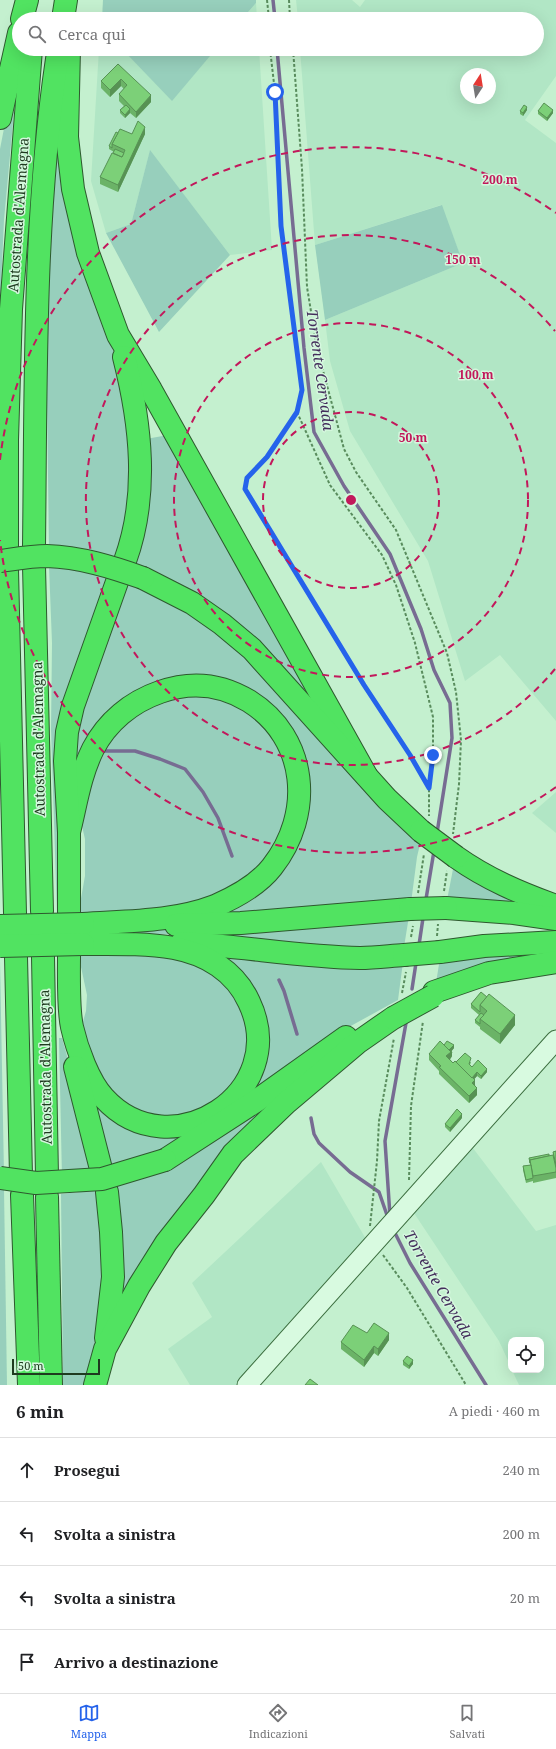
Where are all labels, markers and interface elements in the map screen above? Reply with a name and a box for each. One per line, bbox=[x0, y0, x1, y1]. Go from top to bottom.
search box bbox=[12, 12, 544, 56]
icon: search bbox=[26, 23, 48, 45]
text: Cerca qui bbox=[58, 24, 126, 44]
north arrow bbox=[460, 68, 496, 104]
route start bbox=[266, 83, 284, 101]
street label: Autostrada d'Alemagna bbox=[3, 137, 33, 293]
text: 200 m bbox=[482, 171, 518, 188]
text: 150 m bbox=[445, 251, 481, 268]
water label: Torrente Cervada bbox=[303, 308, 339, 432]
text: 100 m bbox=[458, 366, 494, 383]
text: 50 m bbox=[399, 429, 427, 446]
centre of rings bbox=[344, 493, 358, 507]
street label: Autostrada d'Alemagna bbox=[27, 661, 49, 817]
route end bbox=[424, 746, 442, 764]
street label: Autostrada d'Alemagna bbox=[34, 989, 56, 1145]
water label: Torrente Cervada bbox=[400, 1226, 478, 1342]
map controls bbox=[508, 1337, 544, 1373]
button: locate bbox=[508, 1337, 544, 1373]
scale bar bbox=[12, 1357, 100, 1376]
text: 50 m bbox=[18, 1358, 44, 1373]
text: 6 min bbox=[16, 1400, 64, 1423]
text: A piedi · 460 m bbox=[449, 1402, 540, 1420]
icon: ahead bbox=[16, 1459, 38, 1481]
text: Prosegui bbox=[54, 1460, 120, 1480]
text: 240 m bbox=[503, 1461, 540, 1479]
icon: left bbox=[16, 1523, 38, 1545]
text: Svolta a sinistra bbox=[54, 1524, 176, 1544]
text: 200 m bbox=[503, 1525, 540, 1543]
icon: left bbox=[16, 1587, 38, 1609]
text: Svolta a sinistra bbox=[54, 1588, 176, 1608]
text: 20 m bbox=[510, 1589, 540, 1607]
icon: arrive bbox=[16, 1651, 38, 1673]
text: Arrivo a destinazione bbox=[54, 1652, 218, 1672]
tab: Mappa bbox=[71, 1702, 107, 1741]
tab: Indicazioni bbox=[249, 1702, 308, 1741]
tab: Salvati bbox=[450, 1702, 485, 1741]

